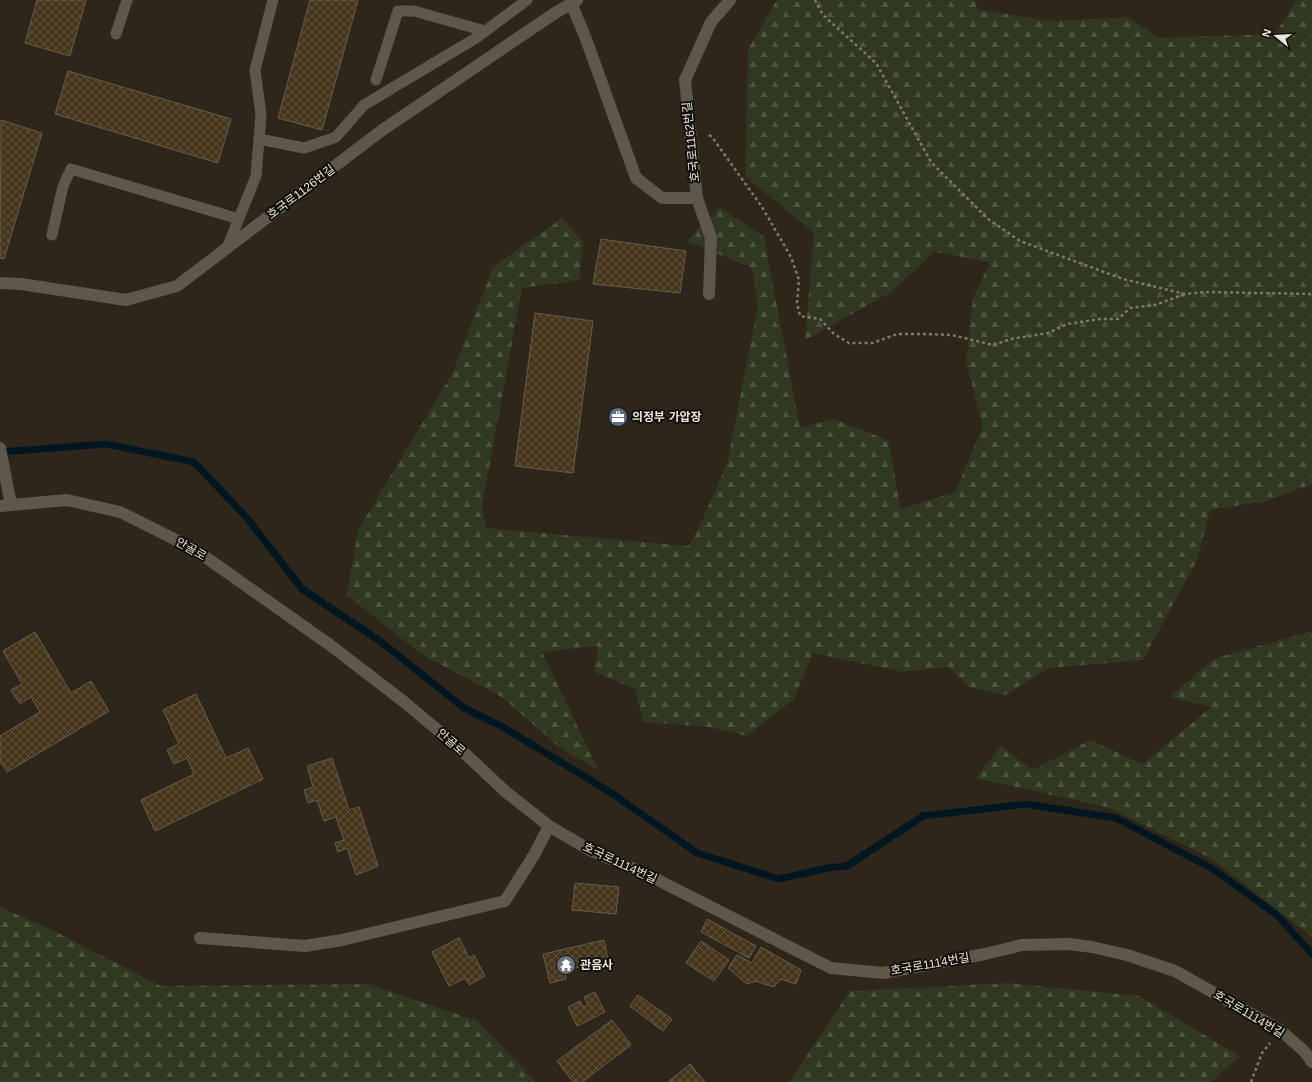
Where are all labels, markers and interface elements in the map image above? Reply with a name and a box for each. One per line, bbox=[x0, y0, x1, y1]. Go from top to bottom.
north arrow bbox=[1256, 16, 1296, 56]
text: N bbox=[1260, 27, 1273, 39]
street label: 호국로1162번길 bbox=[680, 101, 702, 183]
street label: 호국로1126번길 bbox=[264, 162, 338, 222]
office icon: 의정부 가압장 bbox=[607, 406, 629, 428]
place label: 의정부 가압장 bbox=[632, 410, 702, 424]
street label: 안골로 bbox=[173, 535, 209, 563]
street label: 안골로 bbox=[434, 726, 468, 758]
street label: 호국로1114번길 bbox=[581, 840, 659, 886]
street label: 호국로1114번길 bbox=[889, 950, 971, 978]
temple icon: 관음사 bbox=[555, 954, 577, 976]
place label: 관음사 bbox=[580, 958, 613, 972]
street label: 호국로1114번길 bbox=[1211, 987, 1287, 1041]

